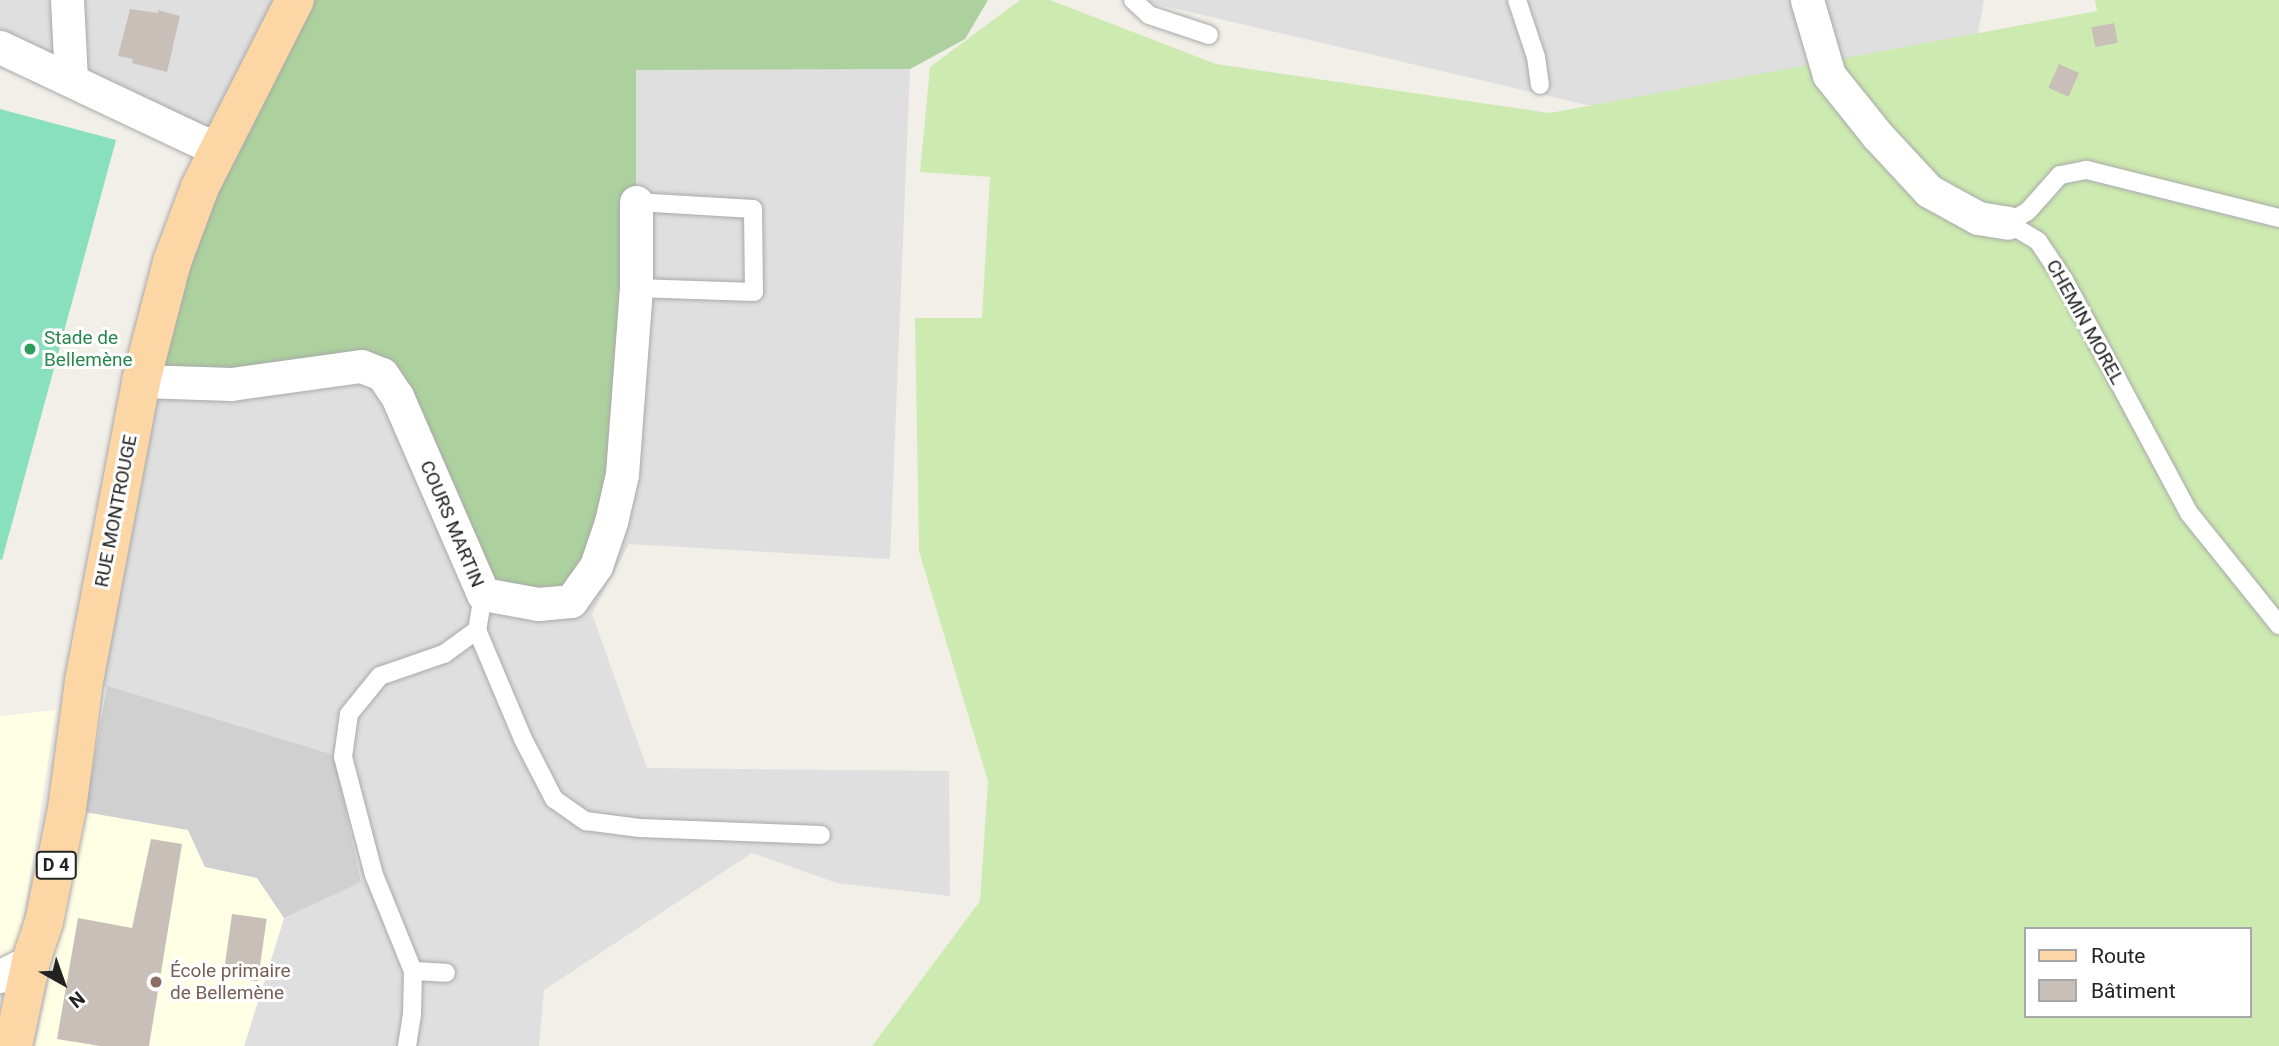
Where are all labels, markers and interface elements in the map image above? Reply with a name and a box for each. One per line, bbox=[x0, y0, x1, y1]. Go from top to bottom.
street label: CHEMIN MOREL bbox=[2041, 256, 2129, 388]
place label: Stade de Bellemène bbox=[44, 327, 133, 371]
marker: Stade de Bellemène bbox=[22, 341, 38, 357]
street label: RUE MONTROUGE bbox=[90, 433, 142, 589]
street label: COURS MARTIN bbox=[415, 457, 489, 591]
road number: D 4 bbox=[35, 850, 77, 880]
legend bbox=[2024, 927, 2251, 1018]
text: Route bbox=[2091, 944, 2146, 968]
north arrow bbox=[28, 948, 98, 1018]
place label: École primaire de Bellemène bbox=[170, 960, 290, 1004]
marker: École primaire de Bellemène bbox=[148, 974, 164, 990]
text: Bâtiment bbox=[2091, 979, 2176, 1003]
text: N bbox=[64, 986, 89, 1013]

